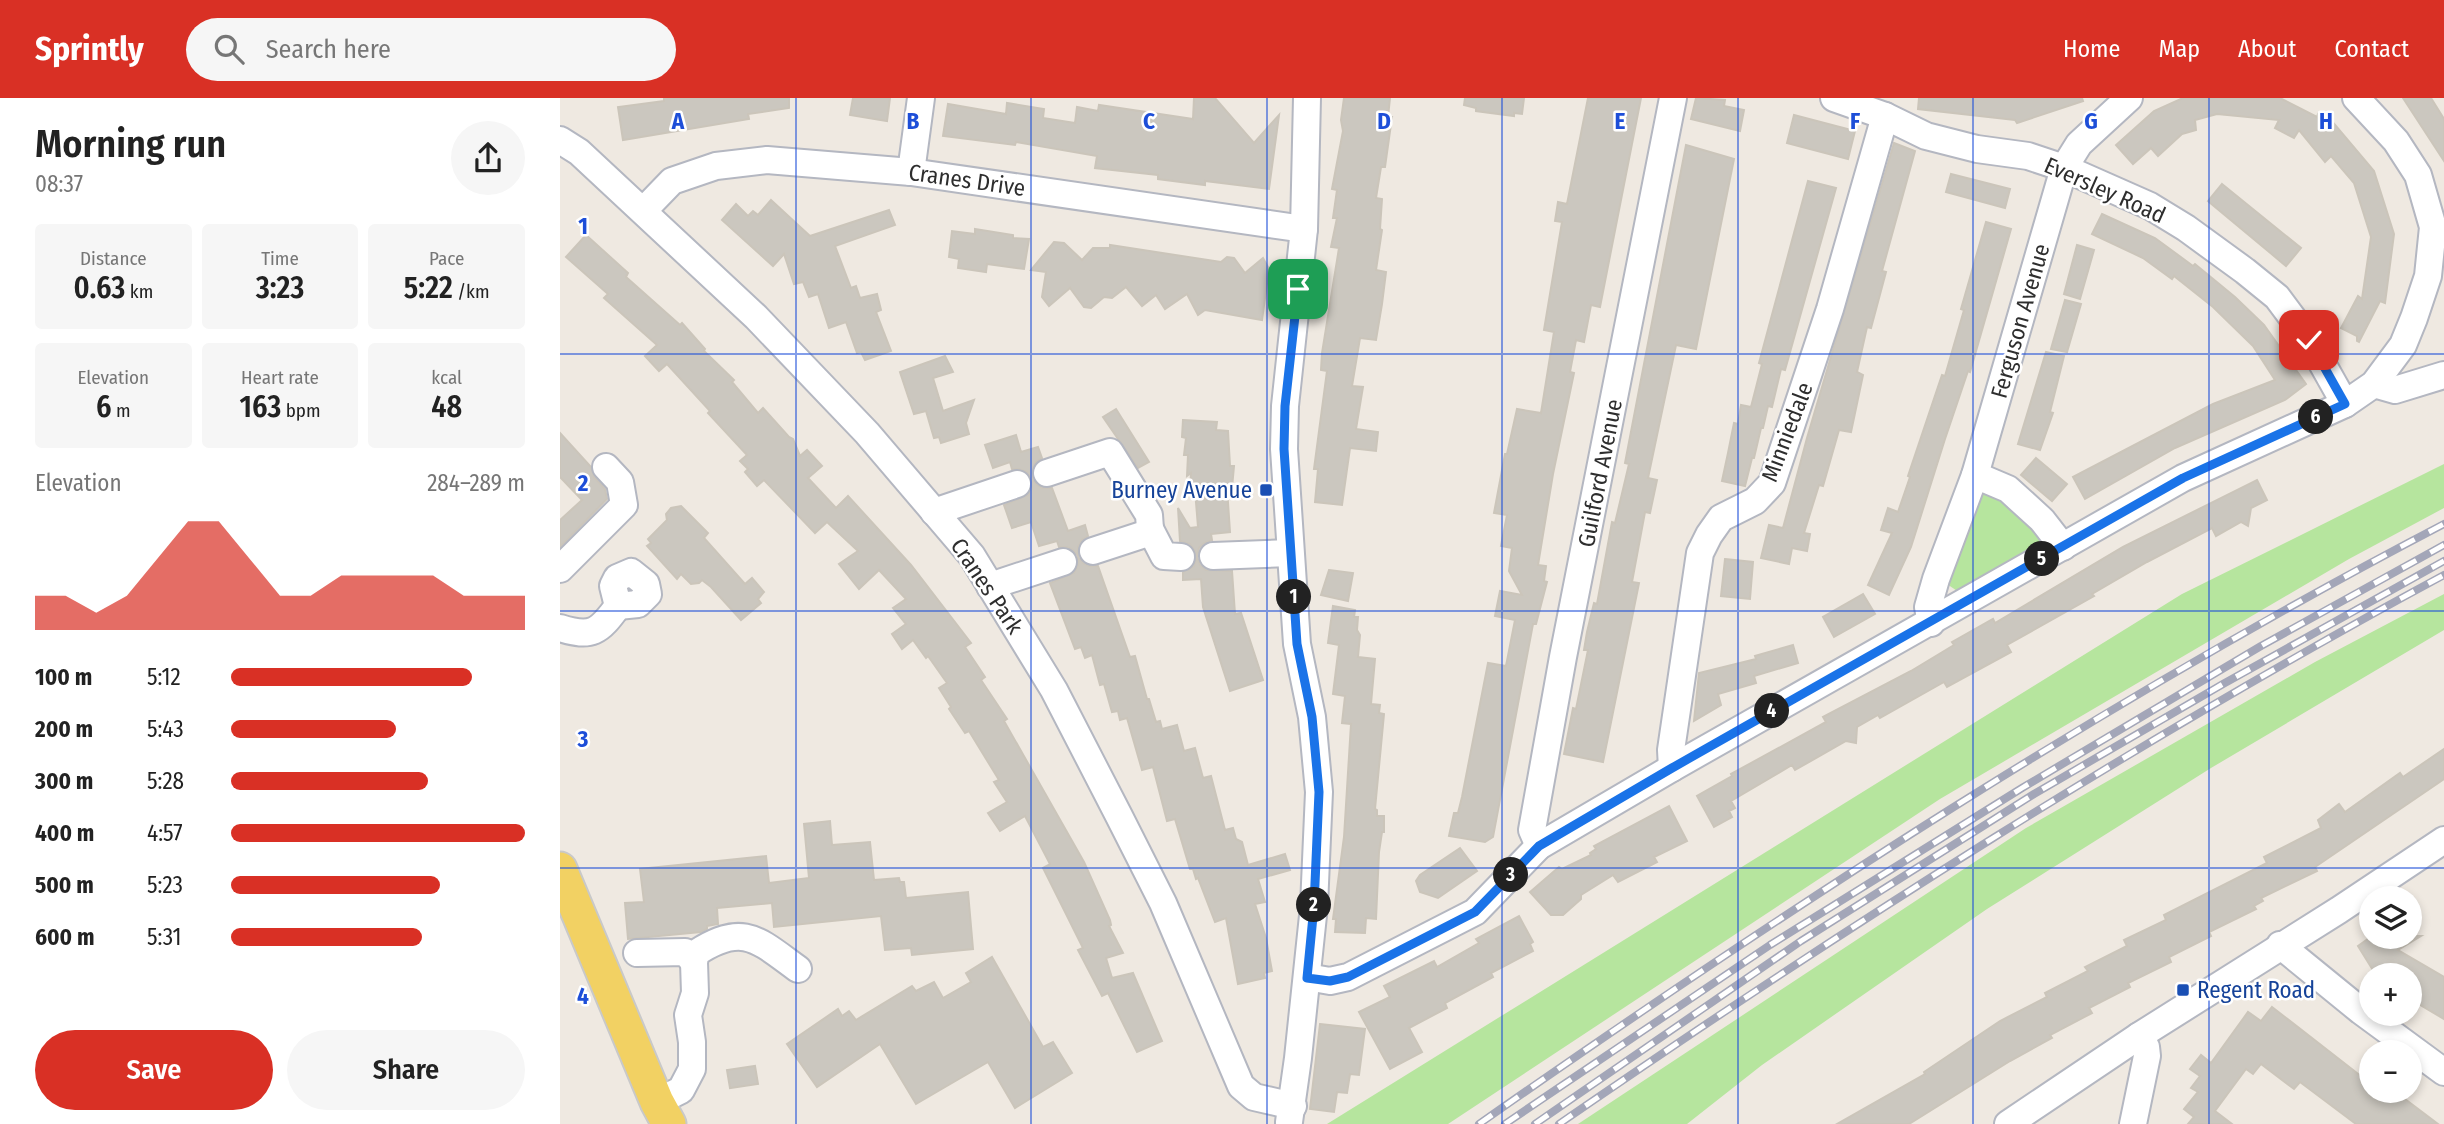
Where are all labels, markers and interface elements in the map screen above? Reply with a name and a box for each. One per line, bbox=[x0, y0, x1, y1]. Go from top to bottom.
search box bbox=[186, 18, 676, 81]
text: Sprintly bbox=[35, 29, 144, 69]
icon: search bbox=[210, 30, 248, 68]
text: Search here bbox=[266, 34, 391, 65]
text: Home bbox=[2063, 35, 2120, 63]
text: Map bbox=[2158, 35, 2200, 63]
text: About bbox=[2238, 35, 2296, 63]
text: Contact bbox=[2334, 35, 2409, 63]
text: A bbox=[671, 107, 685, 135]
text: B bbox=[907, 107, 920, 135]
text: C bbox=[1143, 107, 1155, 135]
text: D bbox=[1377, 107, 1391, 135]
text: E bbox=[1615, 107, 1626, 135]
text: F bbox=[1850, 107, 1860, 135]
text: G bbox=[2084, 107, 2098, 135]
text: H bbox=[2319, 107, 2333, 135]
text: Morning run bbox=[35, 121, 226, 167]
button: share bbox=[451, 121, 525, 195]
street label: Eversley Road bbox=[2040, 151, 2170, 229]
street label: Cranes Drive bbox=[907, 158, 1027, 202]
text: 08:37 bbox=[35, 170, 83, 198]
text: 1 bbox=[578, 212, 588, 240]
street label: Ferguson Avenue bbox=[1985, 240, 2055, 402]
text: Distance bbox=[80, 247, 147, 270]
text: Time bbox=[261, 247, 299, 270]
text: Pace bbox=[429, 247, 464, 270]
pin bbox=[1268, 259, 1328, 319]
text: 0.63 bbox=[73, 270, 125, 306]
text: 3:23 bbox=[256, 270, 304, 306]
text: 5:22 bbox=[404, 270, 453, 306]
icon: arrive bbox=[1279, 270, 1317, 308]
text: km bbox=[125, 280, 153, 303]
text: /km bbox=[453, 280, 490, 303]
pin bbox=[2279, 310, 2339, 370]
icon: check bbox=[2290, 321, 2328, 359]
text: Elevation bbox=[78, 366, 149, 389]
text: Heart rate bbox=[241, 366, 319, 389]
text: kcal bbox=[431, 366, 462, 389]
street label: Minniedale bbox=[1755, 378, 1819, 486]
text: 6 bbox=[96, 389, 112, 425]
text: 163 bbox=[239, 389, 281, 425]
text: 48 bbox=[431, 389, 462, 425]
street label: Guilford Avenue bbox=[1572, 397, 1628, 549]
text: m bbox=[112, 399, 131, 422]
text: bpm bbox=[281, 399, 321, 422]
pin: 6 bbox=[2298, 400, 2334, 434]
text: 6 bbox=[2311, 405, 2320, 428]
text: Elevation bbox=[35, 469, 122, 497]
text: 284–289 m bbox=[427, 469, 525, 497]
text: 2 bbox=[577, 469, 589, 497]
place label: Burney Avenue bbox=[1111, 476, 1252, 504]
marker: Burney Avenue bbox=[1258, 482, 1274, 498]
street label: Cranes Park bbox=[945, 533, 1029, 639]
pin: 5 bbox=[2024, 542, 2060, 576]
text: 5 bbox=[2037, 547, 2046, 570]
pin: 1 bbox=[1276, 580, 1312, 614]
text: 1 bbox=[1289, 585, 1298, 608]
text: 100 m bbox=[35, 663, 92, 691]
text: 5:12 bbox=[147, 663, 181, 691]
pin: 4 bbox=[1754, 694, 1790, 728]
text: 4 bbox=[1767, 699, 1776, 722]
text: 200 m bbox=[35, 715, 93, 743]
text: 5:43 bbox=[147, 715, 184, 743]
text: 3 bbox=[577, 725, 589, 753]
text: 300 m bbox=[35, 767, 93, 795]
text: 5:28 bbox=[147, 767, 184, 795]
text: 400 m bbox=[35, 819, 94, 847]
text: 4:57 bbox=[147, 819, 183, 847]
pin: 3 bbox=[1494, 858, 1528, 892]
text: 3 bbox=[1506, 863, 1515, 886]
text: 500 m bbox=[35, 871, 94, 899]
text: 5:23 bbox=[147, 871, 183, 899]
map controls bbox=[2359, 886, 2422, 1103]
button: layers bbox=[2359, 886, 2422, 949]
pin: 2 bbox=[1296, 888, 1332, 922]
text: 2 bbox=[1309, 893, 1318, 916]
text: 600 m bbox=[35, 923, 94, 951]
text: 5:31 bbox=[147, 923, 181, 951]
button: + bbox=[2359, 963, 2422, 1026]
place label: Regent Road bbox=[2197, 976, 2315, 1004]
text: 4 bbox=[577, 982, 589, 1010]
marker: Regent Road bbox=[2175, 982, 2191, 998]
button: Save bbox=[35, 1030, 273, 1110]
button: Share bbox=[287, 1030, 525, 1110]
button: − bbox=[2359, 1040, 2422, 1103]

